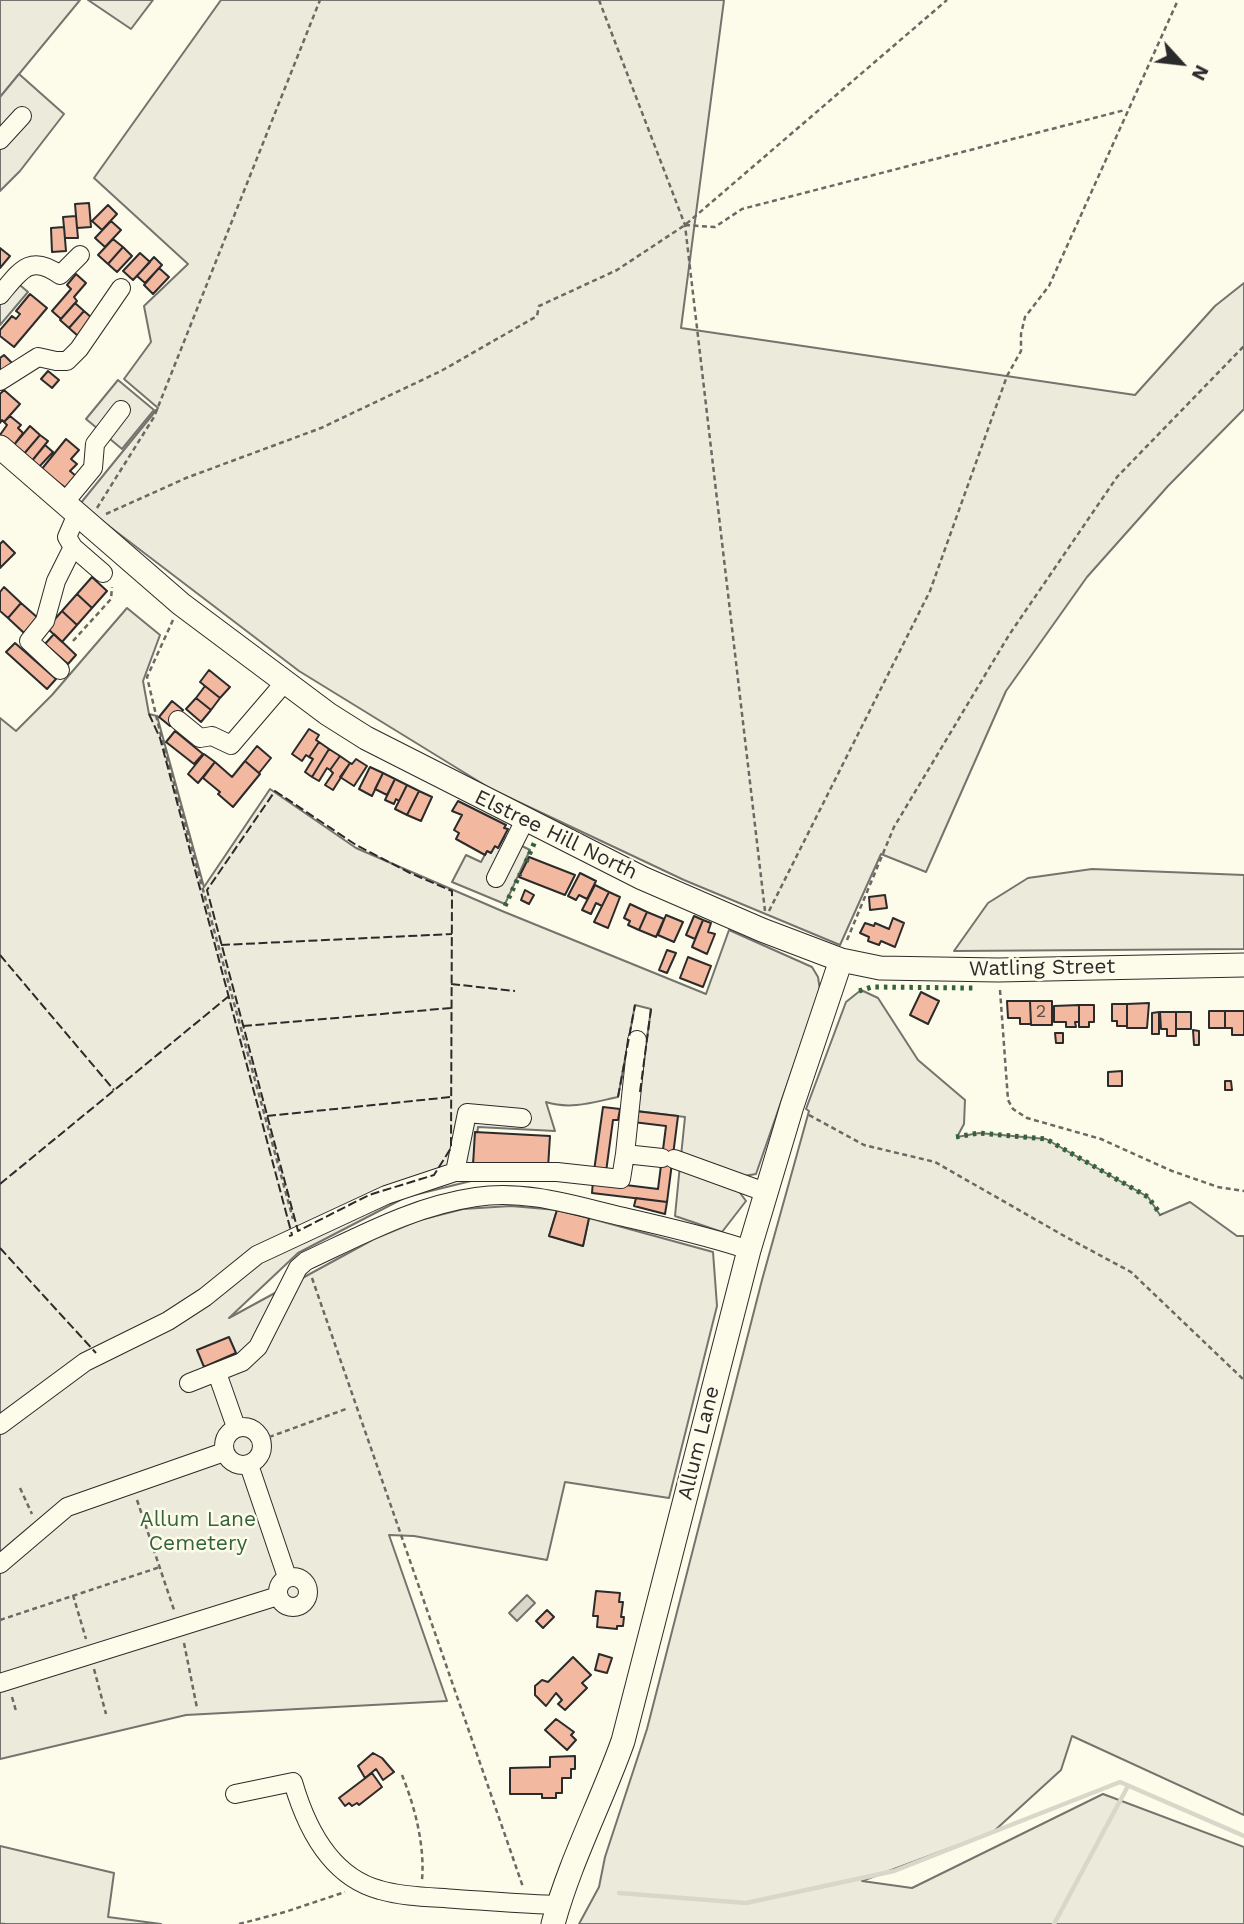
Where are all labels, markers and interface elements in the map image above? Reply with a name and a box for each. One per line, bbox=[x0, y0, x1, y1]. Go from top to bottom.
north arrow bbox=[1146, 28, 1216, 98]
text: N bbox=[1187, 61, 1214, 84]
street label: Elstree Hill North bbox=[471, 785, 641, 885]
street label: Watling Street bbox=[969, 954, 1115, 982]
house number: 2 bbox=[1036, 1001, 1046, 1023]
street label: Allum Lane bbox=[673, 1383, 725, 1503]
park label: Allum Lane Cemetery bbox=[140, 1507, 256, 1557]

